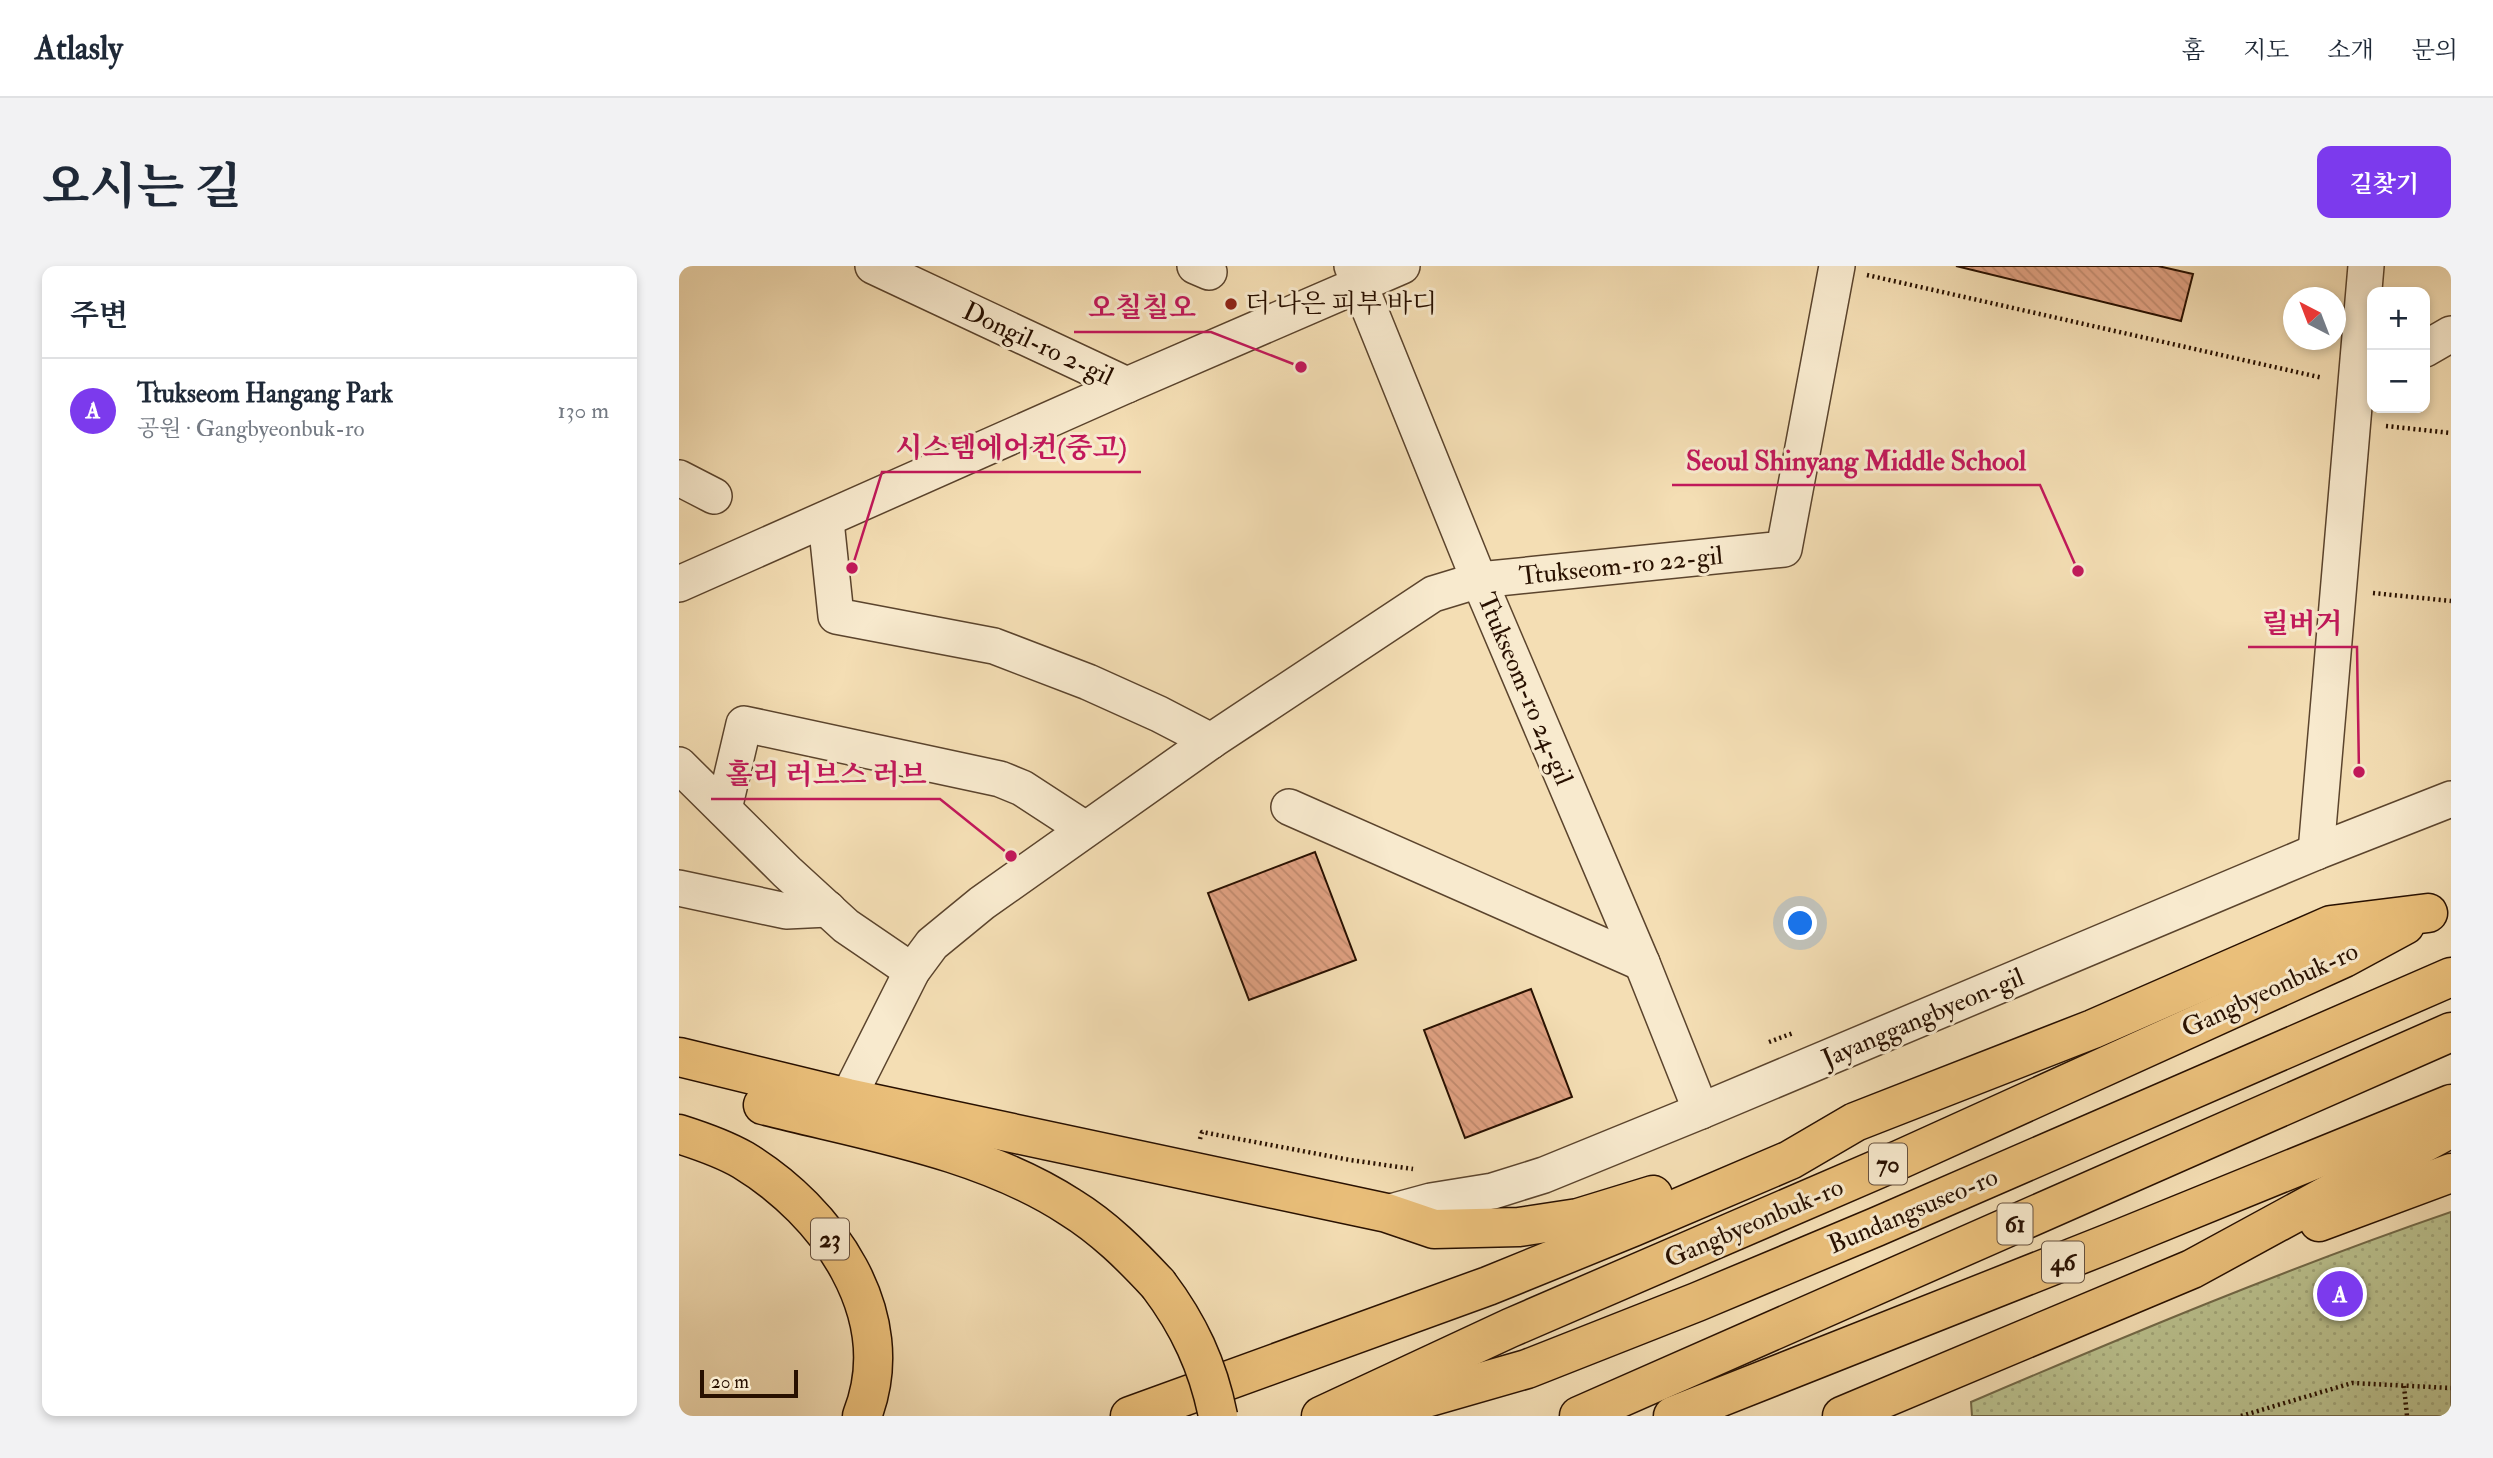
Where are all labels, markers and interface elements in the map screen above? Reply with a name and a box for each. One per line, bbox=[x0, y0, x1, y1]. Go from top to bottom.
text: Atlasly bbox=[35, 28, 123, 69]
text: 홈 bbox=[2182, 35, 2205, 66]
text: 지도 bbox=[2243, 35, 2289, 66]
text: 소개 bbox=[2327, 35, 2374, 66]
text: 문의 bbox=[2412, 35, 2458, 66]
button: 길찾기 bbox=[2317, 146, 2451, 218]
text: 오시는 길 bbox=[42, 157, 242, 218]
callout: 오칠칠오 bbox=[1074, 283, 1211, 332]
north arrow bbox=[2283, 287, 2346, 350]
map controls bbox=[2367, 287, 2430, 413]
button: + bbox=[2367, 287, 2430, 350]
place label: 더 나은 피부 바디 bbox=[1245, 288, 1437, 320]
text: 오칠칠오 bbox=[1088, 291, 1196, 326]
street label: Dongil-ro 2-gil bbox=[958, 295, 1119, 393]
marker: 더 나은 피부 바디 bbox=[1223, 296, 1239, 312]
text: 주변 bbox=[70, 297, 128, 334]
button: − bbox=[2367, 350, 2430, 413]
text: Ttukseom Hangang Park bbox=[137, 378, 393, 410]
text: A bbox=[86, 396, 100, 425]
text: 130 m bbox=[557, 396, 609, 425]
text: 공원 · Gangbyeonbuk-ro bbox=[137, 414, 365, 443]
callout: 시스템에어컨(중고) bbox=[882, 423, 1141, 472]
text: 시스템에어컨(중고) bbox=[895, 431, 1127, 466]
callout: Seoul Shinyang Middle School bbox=[1672, 436, 2040, 485]
text: Seoul Shinyang Middle School bbox=[1686, 444, 2027, 479]
street label: Ttukseom-ro 22-gil bbox=[1517, 539, 1725, 593]
street label: Ttukseom-ro 24-gil bbox=[1470, 588, 1580, 790]
callout: 릴버거 bbox=[2248, 598, 2357, 647]
text: 릴버거 bbox=[2261, 607, 2343, 642]
callout: 홀리 러브스 러브 bbox=[711, 750, 940, 799]
text: 홀리 러브스 러브 bbox=[725, 758, 927, 793]
your location bbox=[1783, 906, 1817, 940]
street label: Gangbyeonbuk-ro bbox=[2177, 935, 2363, 1045]
street label: Jayanggangbyeon-gil bbox=[1816, 961, 2029, 1075]
road number: 70 bbox=[1869, 1143, 1907, 1184]
street label: Bundangsuseo-ro bbox=[1823, 1161, 2003, 1261]
street label: Gangbyeonbuk-ro bbox=[1660, 1171, 1848, 1275]
road number: 61 bbox=[1997, 1204, 2033, 1244]
road number: 23 bbox=[811, 1219, 849, 1259]
road number: 46 bbox=[2042, 1242, 2084, 1282]
pin: A bbox=[2317, 1268, 2363, 1320]
scale bar bbox=[700, 1367, 798, 1399]
text: 20 m bbox=[711, 1370, 749, 1394]

